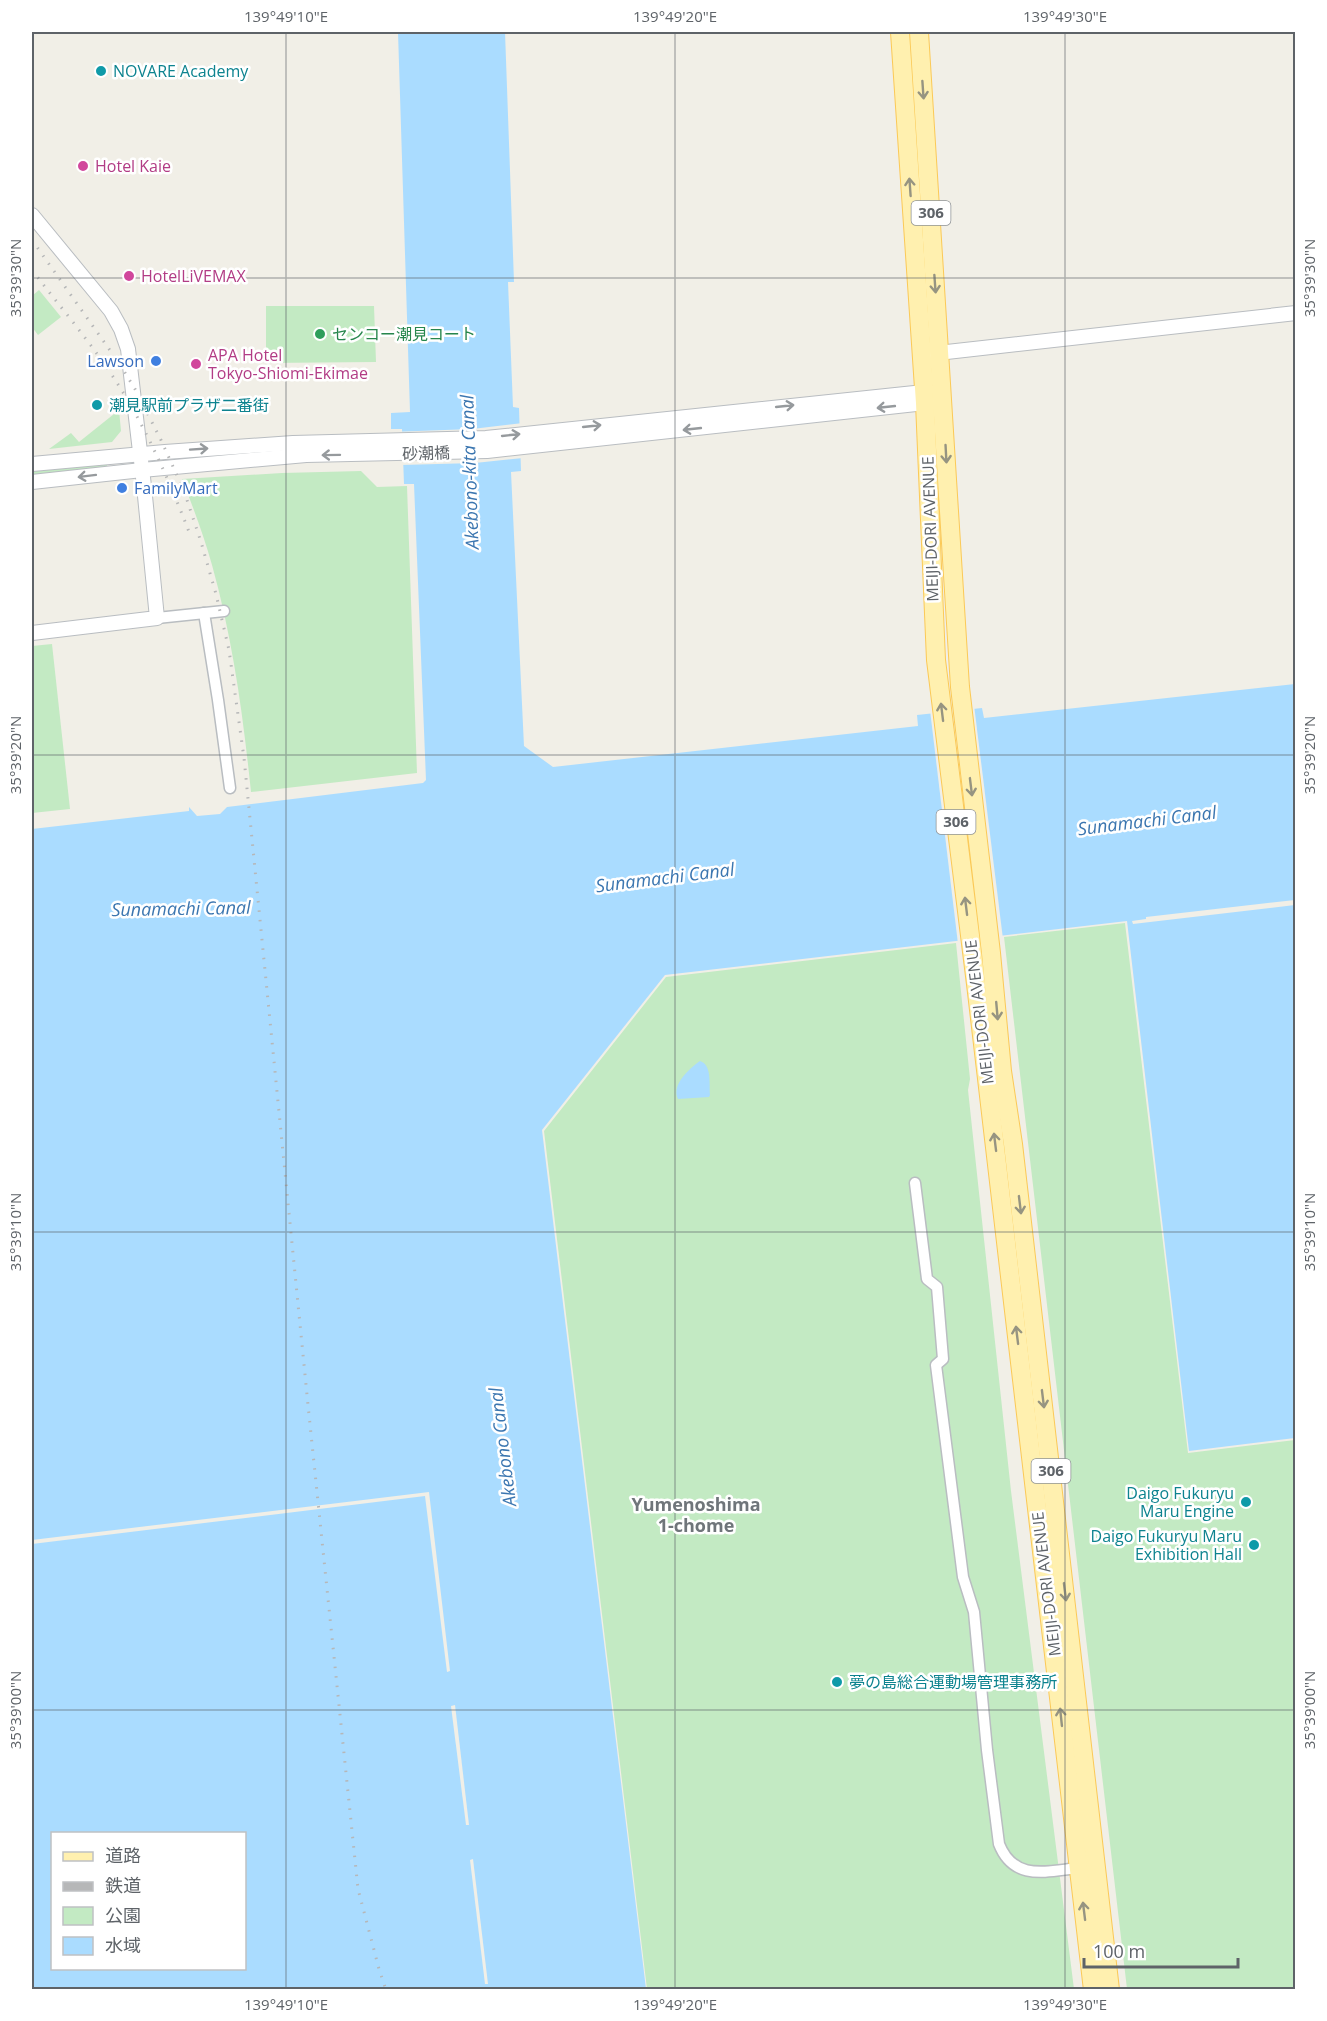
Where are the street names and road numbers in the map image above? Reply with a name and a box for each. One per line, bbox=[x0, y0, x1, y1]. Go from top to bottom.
road number: 306 bbox=[912, 201, 950, 225]
street label: 砂潮橋 bbox=[402, 441, 450, 465]
street label: MEIJI-DORI AVENUE bbox=[916, 456, 944, 602]
road number: 306 bbox=[936, 810, 976, 834]
street label: MEIJI-DORI AVENUE bbox=[959, 939, 999, 1085]
road number: 306 bbox=[1032, 1459, 1070, 1483]
street label: MEIJI-DORI AVENUE bbox=[1026, 1511, 1066, 1657]

